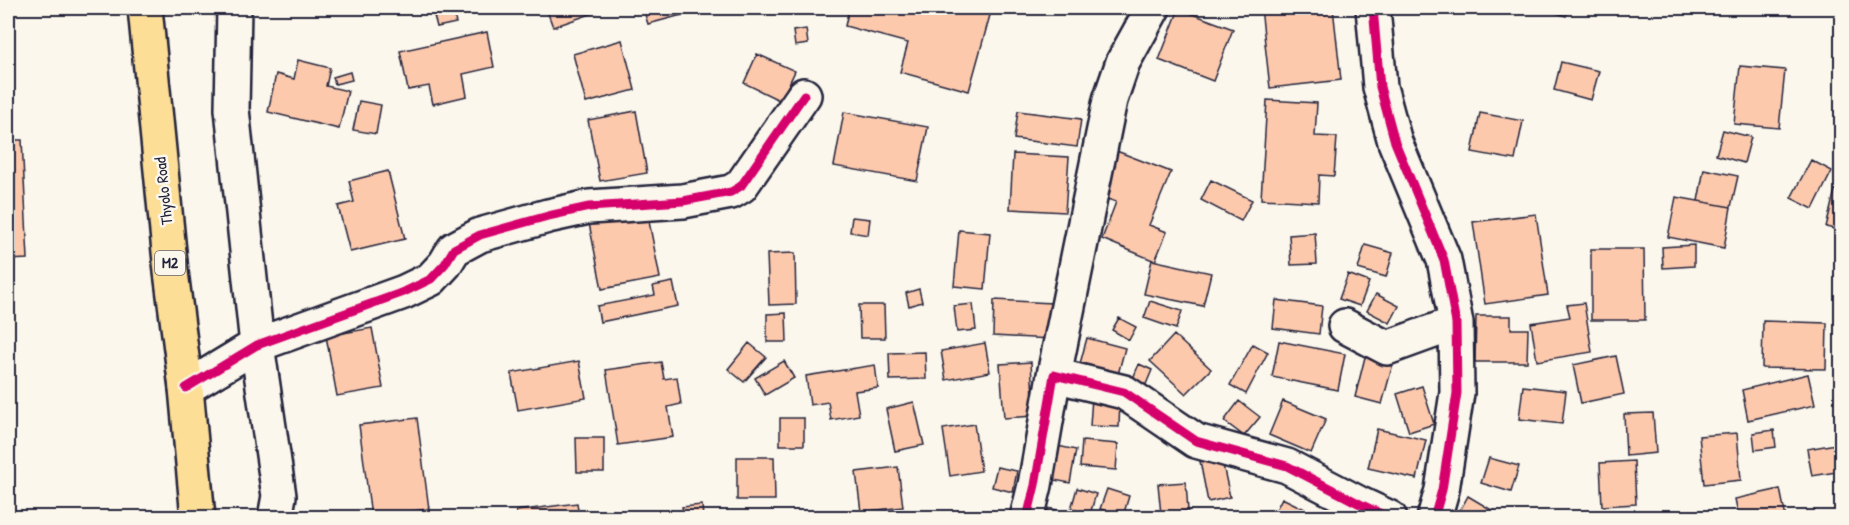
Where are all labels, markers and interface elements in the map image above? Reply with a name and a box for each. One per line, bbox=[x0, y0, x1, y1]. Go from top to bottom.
street label: Thyolo Road bbox=[149, 156, 177, 226]
road number: M2 bbox=[155, 251, 185, 275]

